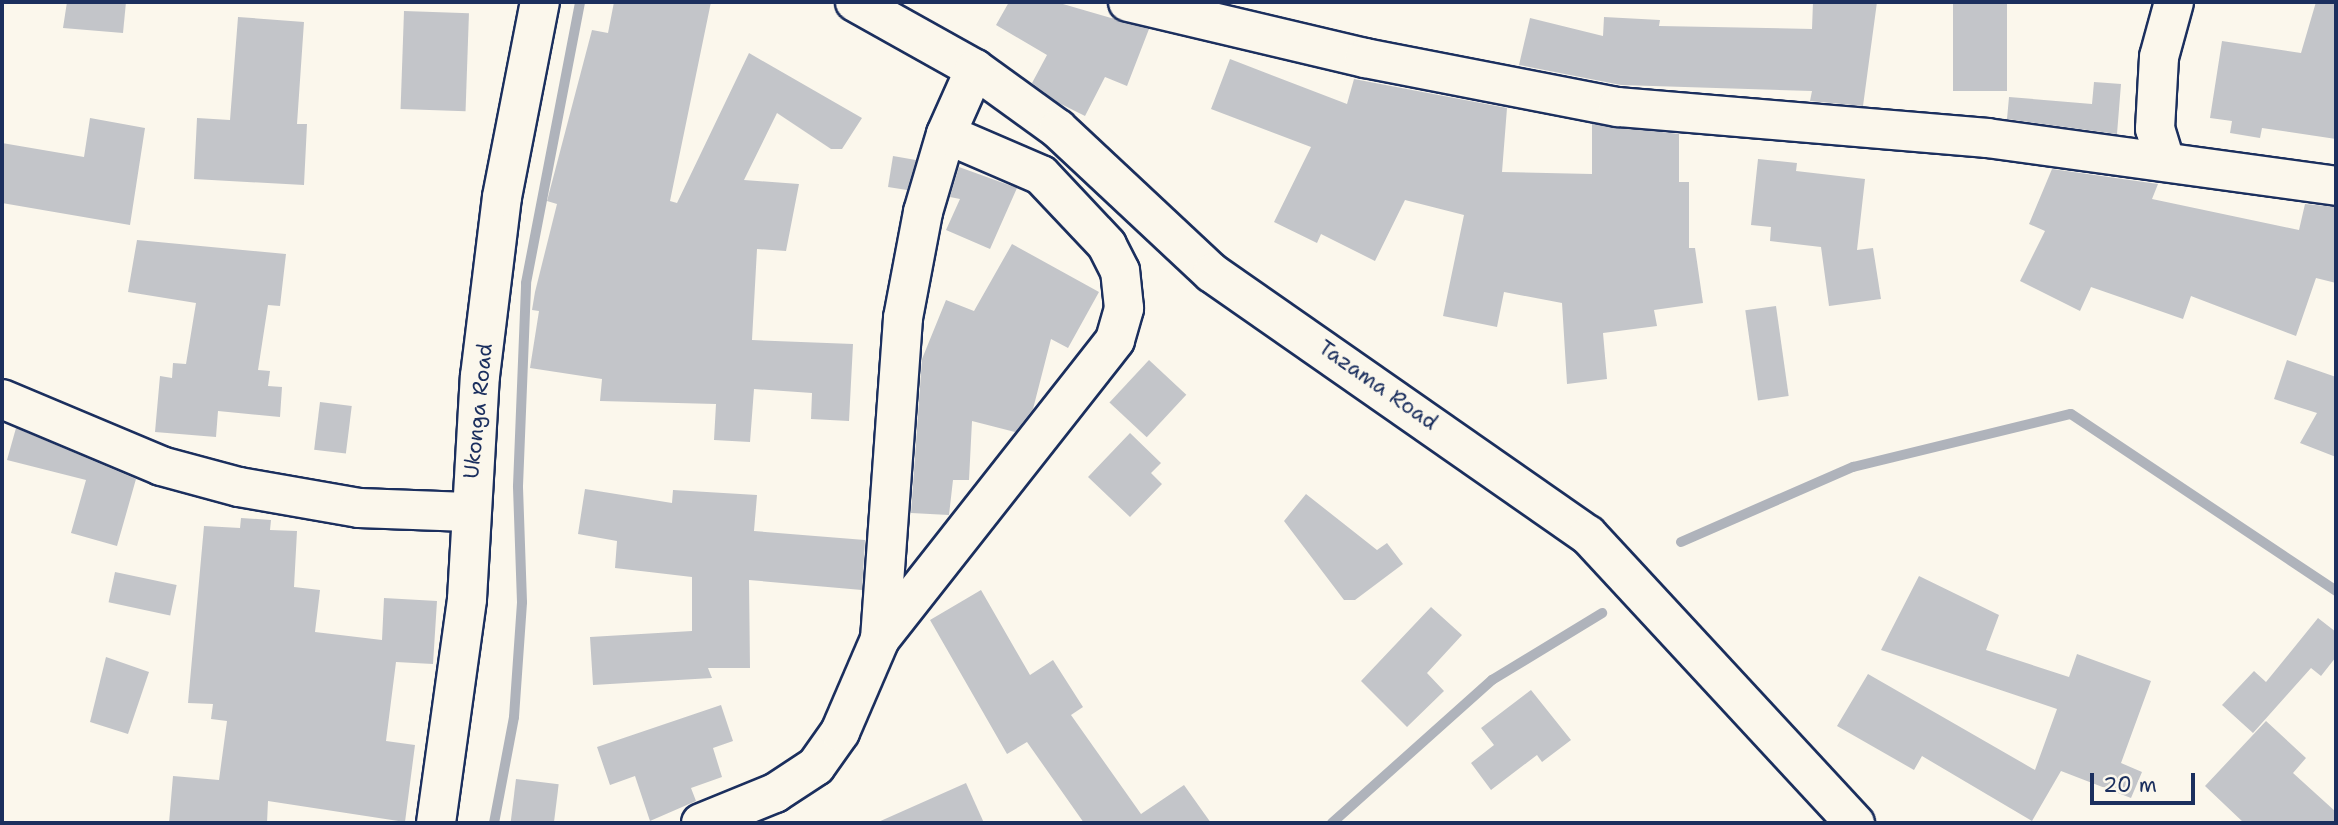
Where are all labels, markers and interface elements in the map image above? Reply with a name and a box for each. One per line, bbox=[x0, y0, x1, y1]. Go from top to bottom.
street label: Tazama Road bbox=[1314, 335, 1442, 435]
street label: Ukonga Road bbox=[458, 342, 498, 480]
scale bar bbox=[2093, 758, 2198, 802]
text: 20 m bbox=[2103, 771, 2157, 799]

